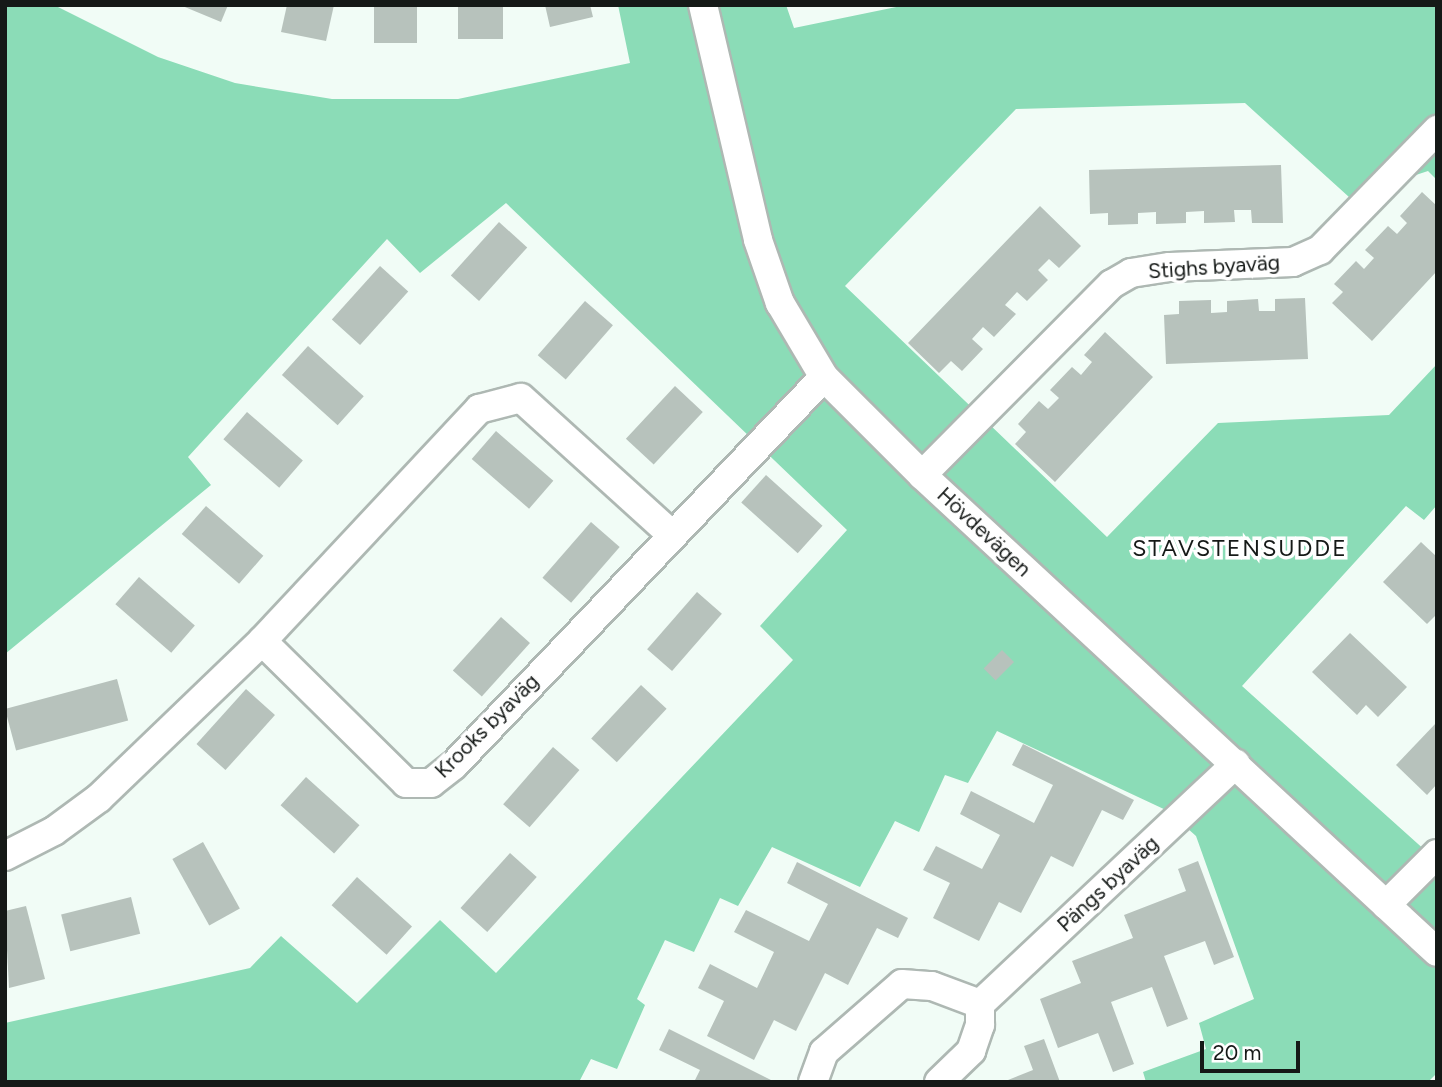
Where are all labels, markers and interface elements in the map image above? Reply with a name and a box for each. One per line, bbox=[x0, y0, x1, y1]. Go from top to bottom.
street label: Stighs byaväg bbox=[1147, 250, 1281, 284]
street label: Hövdevägen bbox=[932, 482, 1036, 582]
district label: STAVSTENSUDDE bbox=[1134, 534, 1346, 562]
street label: Krooks byaväg bbox=[430, 669, 544, 783]
street label: Pängs byaväg bbox=[1052, 831, 1164, 937]
scale bar bbox=[1204, 1028, 1304, 1072]
text: 20 m bbox=[1213, 1040, 1261, 1065]

